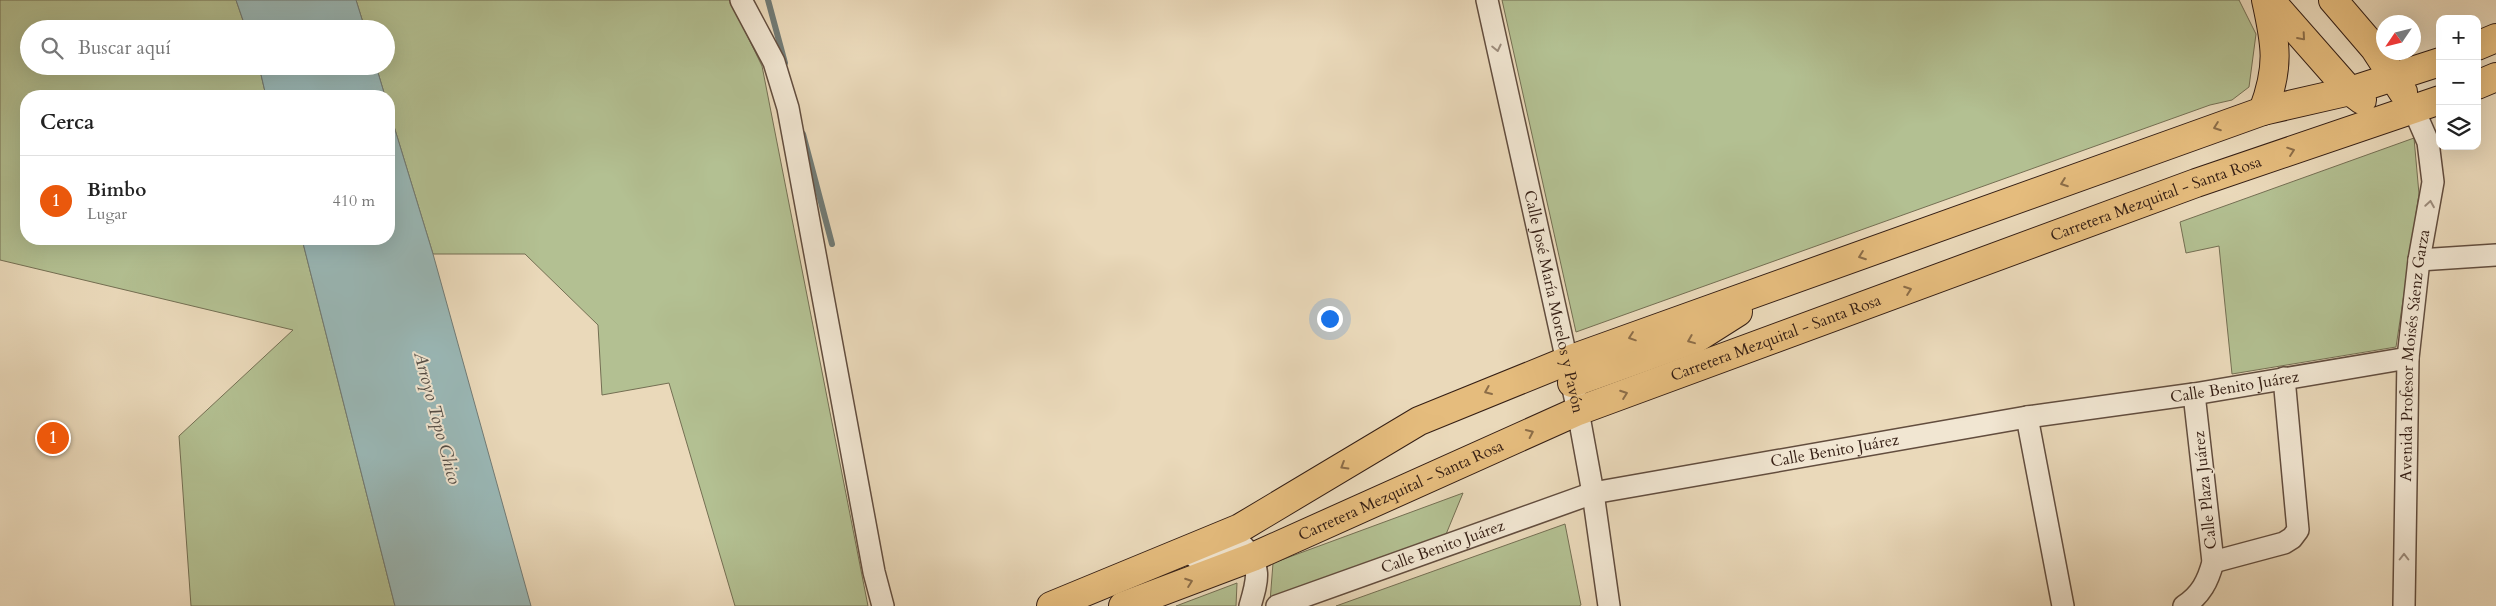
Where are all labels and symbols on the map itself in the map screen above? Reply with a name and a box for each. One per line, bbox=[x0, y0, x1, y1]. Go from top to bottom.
north arrow bbox=[2376, 15, 2421, 60]
one-way arrow bbox=[2296, 31, 2305, 40]
one-way arrow bbox=[1492, 43, 1502, 52]
one-way arrow bbox=[2213, 121, 2222, 131]
one-way arrow bbox=[2286, 147, 2295, 157]
street label: Carretera Mezquital - Santa Rosa bbox=[2047, 150, 2265, 247]
one-way arrow bbox=[2061, 177, 2069, 187]
street label: Calle José María Morelos y Pavón bbox=[1518, 188, 1589, 415]
one-way arrow bbox=[2424, 200, 2435, 208]
street label: Avenida Profesor Moisés Sáenz Garza bbox=[2395, 228, 2435, 482]
one-way arrow bbox=[1858, 250, 1867, 260]
one-way arrow bbox=[1903, 286, 1911, 296]
street label: Carretera Mezquital - Santa Rosa bbox=[1667, 289, 1884, 387]
your location bbox=[1317, 306, 1343, 332]
one-way arrow bbox=[1628, 331, 1637, 341]
one-way arrow bbox=[1687, 333, 1696, 344]
water label: Arroyo Topo Chico bbox=[407, 348, 467, 487]
street label: Calle Benito Juárez bbox=[2169, 366, 2301, 408]
one-way arrow bbox=[1484, 385, 1493, 396]
one-way arrow bbox=[1619, 390, 1628, 400]
pin: 1 bbox=[37, 419, 69, 457]
one-way arrow bbox=[1525, 429, 1534, 439]
street label: Calle Benito Juárez bbox=[1769, 429, 1901, 473]
street label: Calle Plaza Juárez bbox=[2188, 430, 2222, 550]
street label: Carretera Mezquital - Santa Rosa bbox=[1295, 435, 1507, 546]
one-way arrow bbox=[1341, 459, 1350, 469]
street label: Calle Benito Juárez bbox=[1378, 514, 1508, 579]
one-way arrow bbox=[2399, 553, 2409, 561]
one-way arrow bbox=[1184, 578, 1193, 588]

